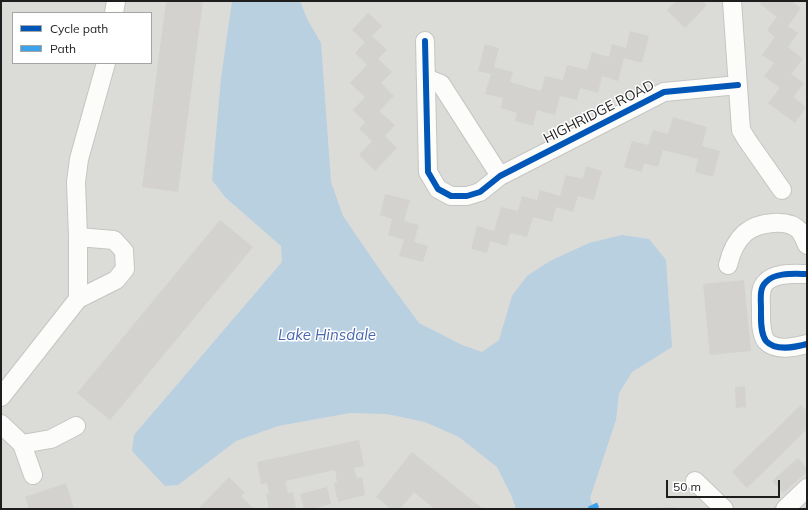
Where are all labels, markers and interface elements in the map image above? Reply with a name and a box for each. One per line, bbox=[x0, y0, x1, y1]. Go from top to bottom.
legend bbox=[12, 12, 152, 64]
text: Cycle path bbox=[50, 21, 108, 36]
text: Path bbox=[50, 41, 76, 56]
street label: HIGHRIDGE ROAD bbox=[541, 77, 657, 147]
water label: Lake Hinsdale bbox=[278, 326, 376, 344]
scale bar bbox=[668, 472, 782, 498]
text: 50 m bbox=[673, 479, 701, 494]

